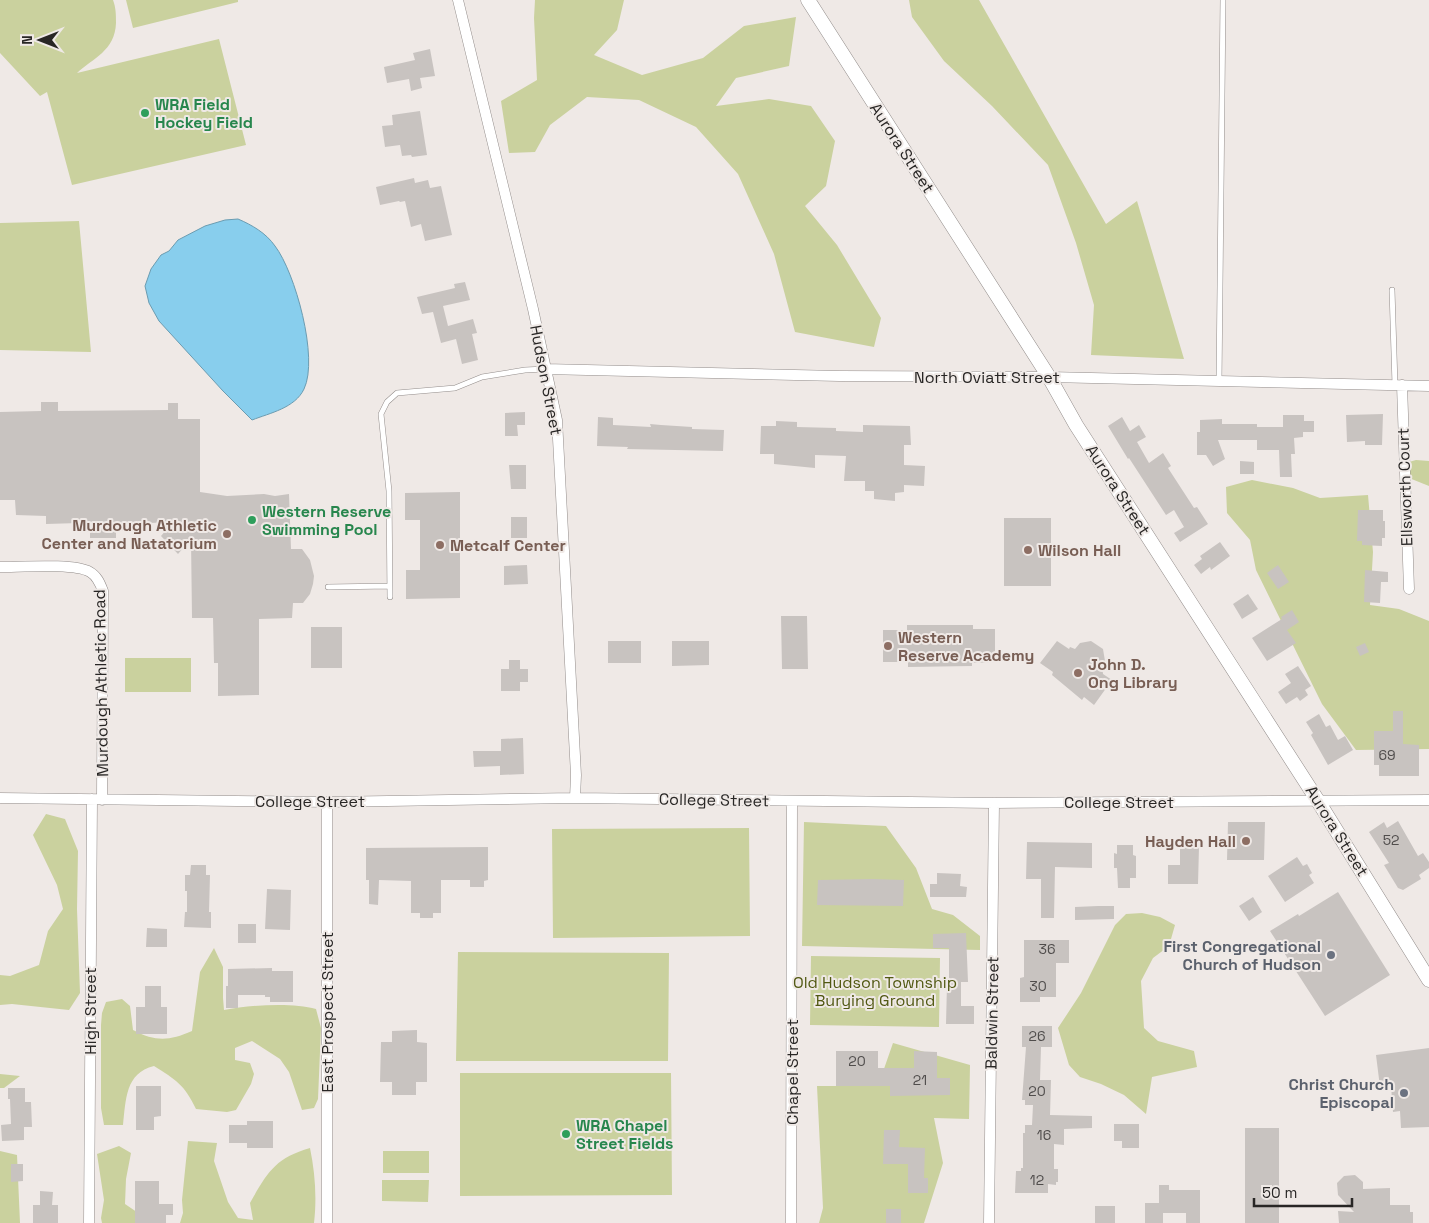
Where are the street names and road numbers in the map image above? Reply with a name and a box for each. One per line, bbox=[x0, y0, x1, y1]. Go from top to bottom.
street label: Aurora Street bbox=[865, 99, 939, 197]
street label: Hudson Street bbox=[525, 323, 567, 437]
street label: North Oviatt Street bbox=[914, 367, 1060, 388]
street label: Ellsworth Court bbox=[1392, 427, 1418, 547]
street label: Aurora Street bbox=[1081, 441, 1155, 539]
street label: Murdough Athletic Road bbox=[89, 589, 113, 777]
street label: Aurora Street bbox=[1301, 782, 1373, 880]
street label: College Street bbox=[659, 789, 769, 811]
street label: College Street bbox=[255, 791, 365, 812]
street label: College Street bbox=[1064, 792, 1174, 813]
street label: East Prospect Street bbox=[317, 932, 338, 1092]
street label: Baldwin Street bbox=[981, 956, 1003, 1070]
street label: High Street bbox=[80, 967, 101, 1055]
street label: Chapel Street bbox=[782, 1019, 803, 1125]

